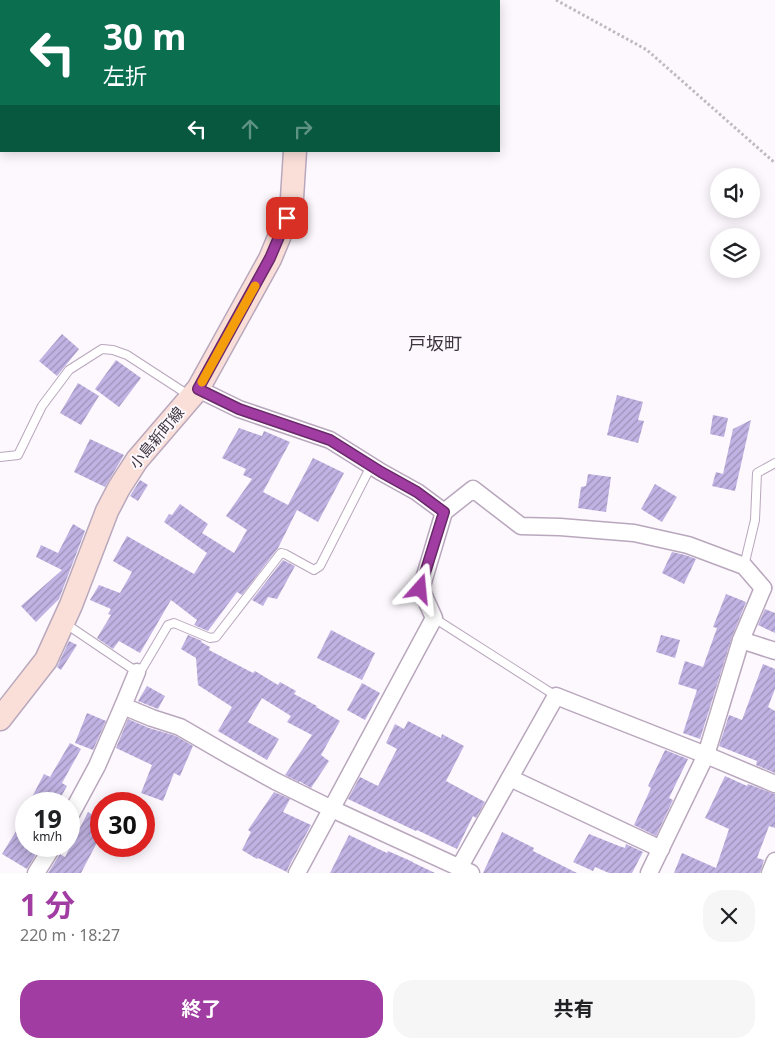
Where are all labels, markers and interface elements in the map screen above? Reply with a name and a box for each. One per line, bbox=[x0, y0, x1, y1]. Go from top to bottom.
text: 30 m bbox=[103, 13, 186, 60]
icon: left bbox=[20, 20, 85, 85]
text: 左折 bbox=[103, 60, 147, 90]
icon: left bbox=[183, 115, 211, 143]
icon: ahead bbox=[236, 115, 264, 143]
icon: right bbox=[289, 115, 317, 143]
map controls bbox=[710, 168, 760, 278]
button: sound bbox=[710, 168, 760, 218]
pin bbox=[266, 197, 308, 239]
icon: arrive bbox=[273, 204, 301, 232]
button: layers bbox=[710, 228, 760, 278]
district label: 戸坂町 bbox=[408, 331, 462, 355]
street label: 小島新町線 bbox=[124, 402, 188, 473]
position arrow bbox=[393, 562, 445, 614]
speed limit sign: 30 bbox=[90, 792, 155, 857]
text: 19 bbox=[33, 801, 62, 835]
text: km/h bbox=[33, 828, 62, 845]
text: 1 分 bbox=[20, 884, 75, 925]
button: close bbox=[703, 890, 755, 942]
text: 220 m · 18:27 bbox=[20, 924, 120, 946]
button: 終了 bbox=[20, 980, 383, 1038]
button: 共有 bbox=[393, 980, 755, 1038]

